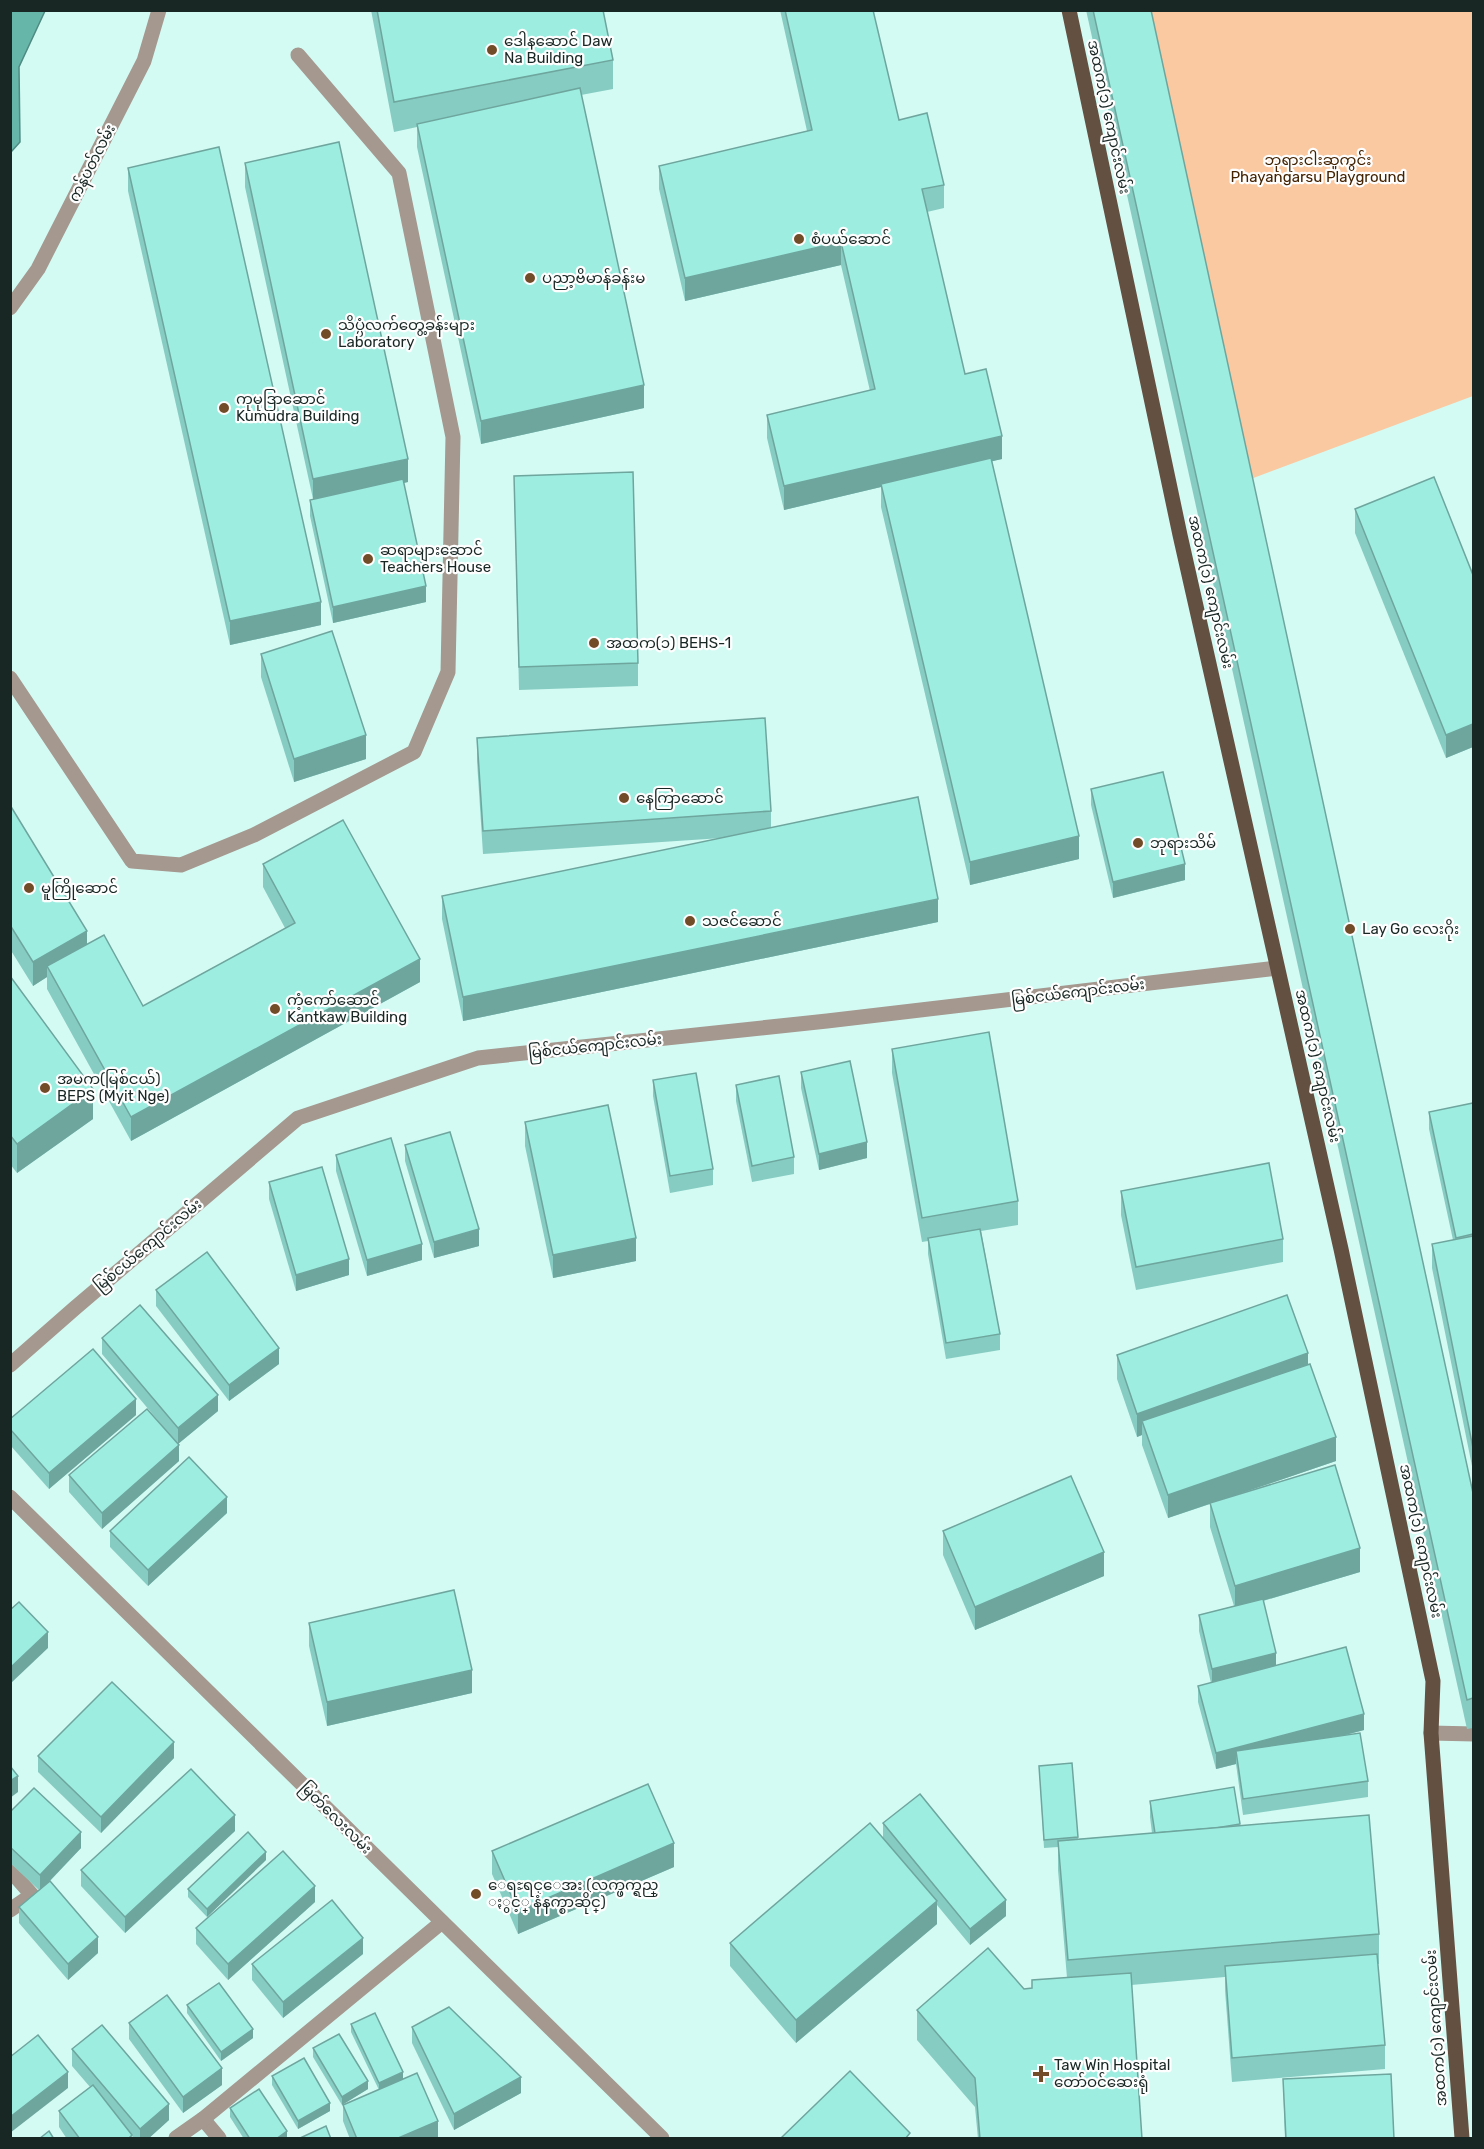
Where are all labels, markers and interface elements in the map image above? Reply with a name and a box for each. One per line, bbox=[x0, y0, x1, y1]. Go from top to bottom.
place label: ဒေါနဆောင် Daw Na Building bbox=[504, 31, 612, 67]
street label: အထက(၁) ကျောင်းလမ်း bbox=[1081, 38, 1135, 196]
marker: ဒေါနဆောင် Daw Na Building bbox=[485, 43, 499, 57]
street label: ကန်ပတ်လမ်း bbox=[64, 121, 122, 206]
park label: ဘုရားငါးဆူကွင်း Phayangarsu Playground bbox=[1230, 150, 1406, 186]
place label: စံပယ်ဆောင် bbox=[811, 229, 891, 248]
marker: စံပယ်ဆောင် bbox=[792, 232, 806, 246]
place label: ပညာ့ဗိမာန်ခန်းမ bbox=[542, 268, 645, 290]
marker: ပညာ့ဗိမာန်ခန်းမ bbox=[523, 271, 537, 285]
place label: သိပ္ပံလက်တွေ့ခန်းများ Laboratory bbox=[338, 315, 475, 351]
marker: သိပ္ပံလက်တွေ့ခန်းများ Laboratory bbox=[319, 327, 333, 341]
place label: ကုမုဒြာဆောင် Kumudra Building bbox=[236, 389, 359, 425]
marker: ကုမုဒြာဆောင် Kumudra Building bbox=[217, 401, 231, 415]
street label: အထက(၁) ကျောင်းလမ်း bbox=[1182, 513, 1238, 671]
place label: ဆရာများဆောင် Teachers House bbox=[380, 540, 491, 576]
marker: ဆရာများဆောင် Teachers House bbox=[361, 552, 375, 566]
place label: အထက(၁) BEHS-1 bbox=[606, 634, 731, 652]
marker: အထက(၁) BEHS-1 bbox=[587, 636, 601, 650]
place label: နေကြာဆောင် bbox=[636, 788, 724, 810]
marker: နေကြာဆောင် bbox=[617, 791, 631, 805]
place label: ဘုရားသိမ် bbox=[1150, 833, 1216, 855]
marker: ဘုရားသိမ် bbox=[1131, 836, 1145, 850]
place label: မူကြိုဆောင် bbox=[41, 878, 118, 900]
marker: မူကြိုဆောင် bbox=[22, 881, 36, 895]
place label: သဇင်ဆောင် bbox=[702, 911, 782, 930]
marker: သဇင်ဆောင် bbox=[683, 914, 697, 928]
place label: Lay Go လေးဂိုး bbox=[1362, 919, 1459, 941]
marker: Lay Go လေးဂိုး bbox=[1343, 922, 1357, 936]
street label: မြစ်ငယ်ကျောင်းလမ်း bbox=[1010, 974, 1146, 1012]
street label: အထက(၁) ကျောင်းလမ်း bbox=[1289, 987, 1345, 1145]
place label: ကံ့ကော်ဆောင် Kantkaw Building bbox=[287, 990, 407, 1026]
marker: ကံ့ကော်ဆောင် Kantkaw Building bbox=[268, 1002, 282, 1016]
street label: မြစ်ငယ်ကျောင်းလမ်း bbox=[527, 1029, 663, 1065]
place label: အမက(မြစ်ငယ်) BEPS (Myit Nge) bbox=[57, 1069, 169, 1105]
marker: အမက(မြစ်ငယ်) BEPS (Myit Nge) bbox=[38, 1081, 52, 1095]
street label: မြစ်ငယ်ကျောင်းလမ်း bbox=[90, 1194, 207, 1297]
street label: အထက(၁) ကျောင်းလမ်း bbox=[1393, 1462, 1447, 1620]
street label: မြတ်လေးလမ်း bbox=[294, 1778, 376, 1860]
place label: ေရႊရင္ေအး (လက္ဖက္ရည္ ႏွင့္ နံနက္စာဆိုင္) bbox=[488, 1876, 659, 1914]
marker: ေရႊရင္ေအး (လက္ဖက္ရည္ ႏွင့္ နံနက္စာဆိုင္) bbox=[469, 1887, 483, 1901]
street label: အထက(၁) ကျောင်းလမ်း bbox=[1421, 1949, 1453, 2107]
place label: Taw Win Hospital တော်ဝင်ဆေးရုံ bbox=[1054, 2056, 1170, 2094]
marker: Taw Win Hospital တော်ဝင်ဆေးရုံ bbox=[1032, 2065, 1050, 2083]

